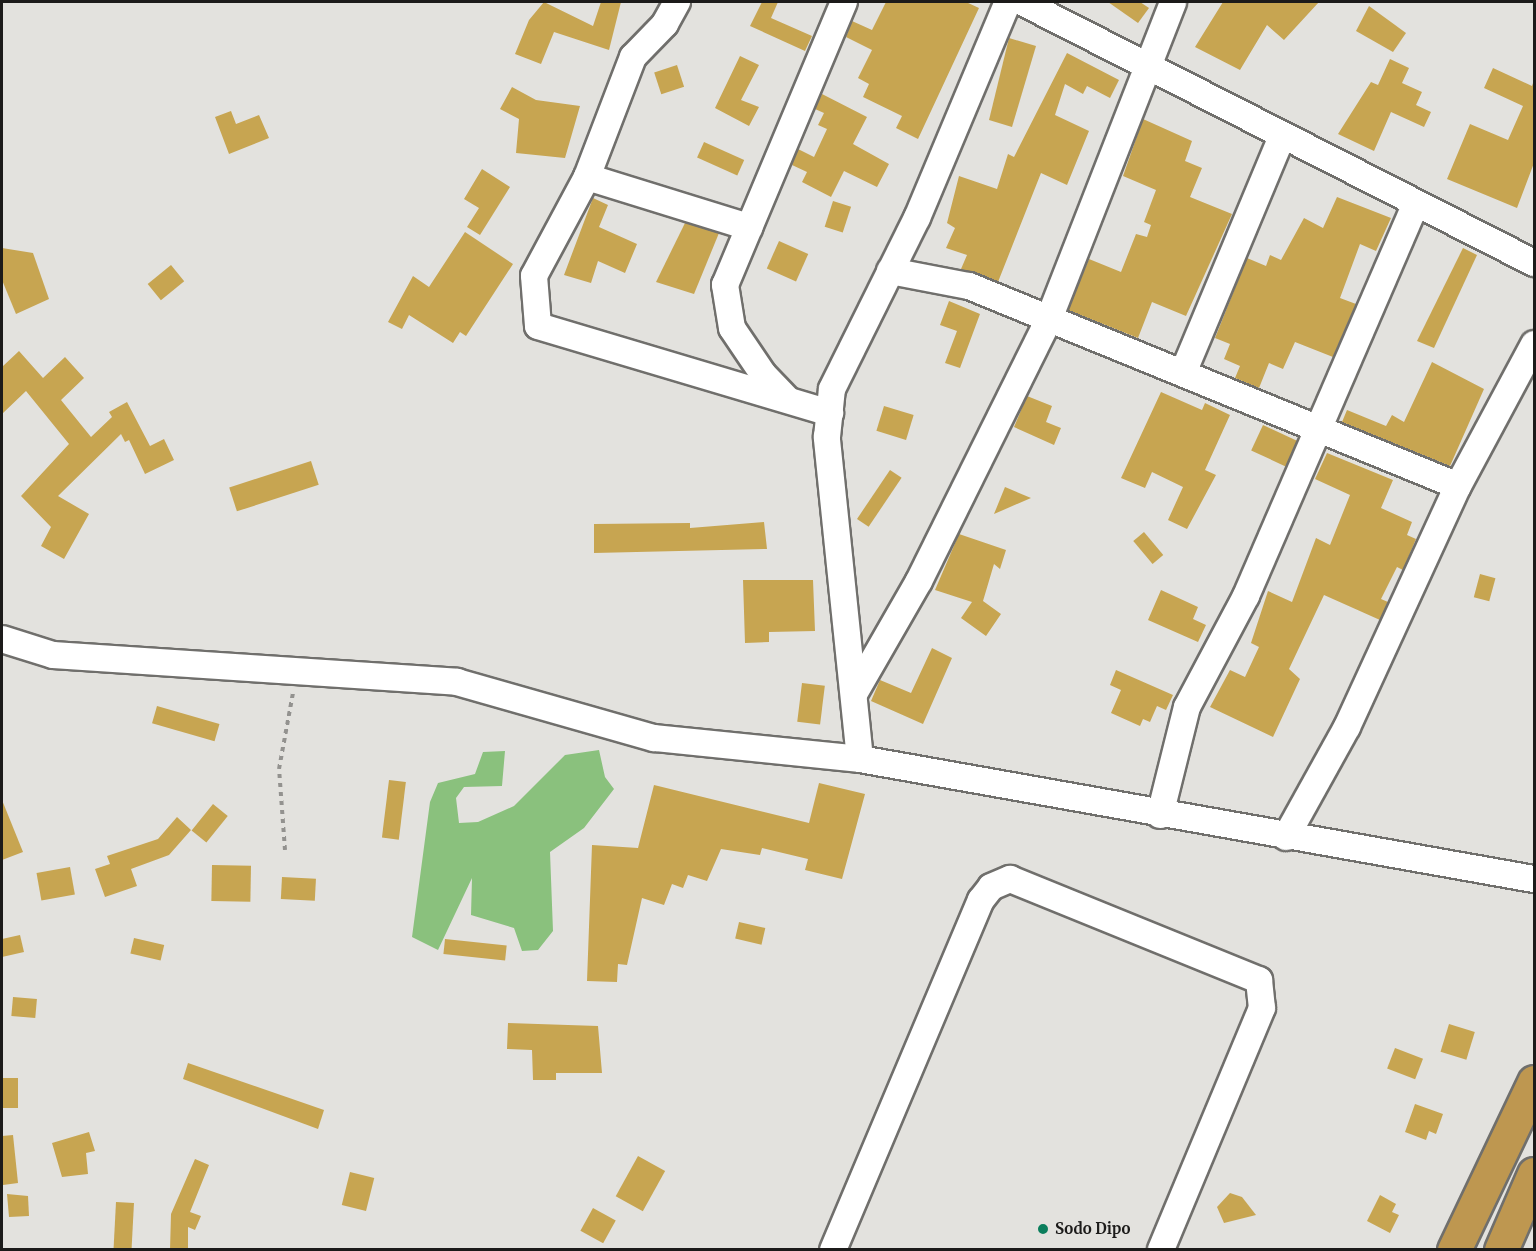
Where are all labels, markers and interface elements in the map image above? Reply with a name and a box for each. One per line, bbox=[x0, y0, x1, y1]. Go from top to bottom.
place label: Sodo Dipo bbox=[1055, 1220, 1130, 1238]
marker: Sodo Dipo bbox=[1036, 1222, 1050, 1236]

